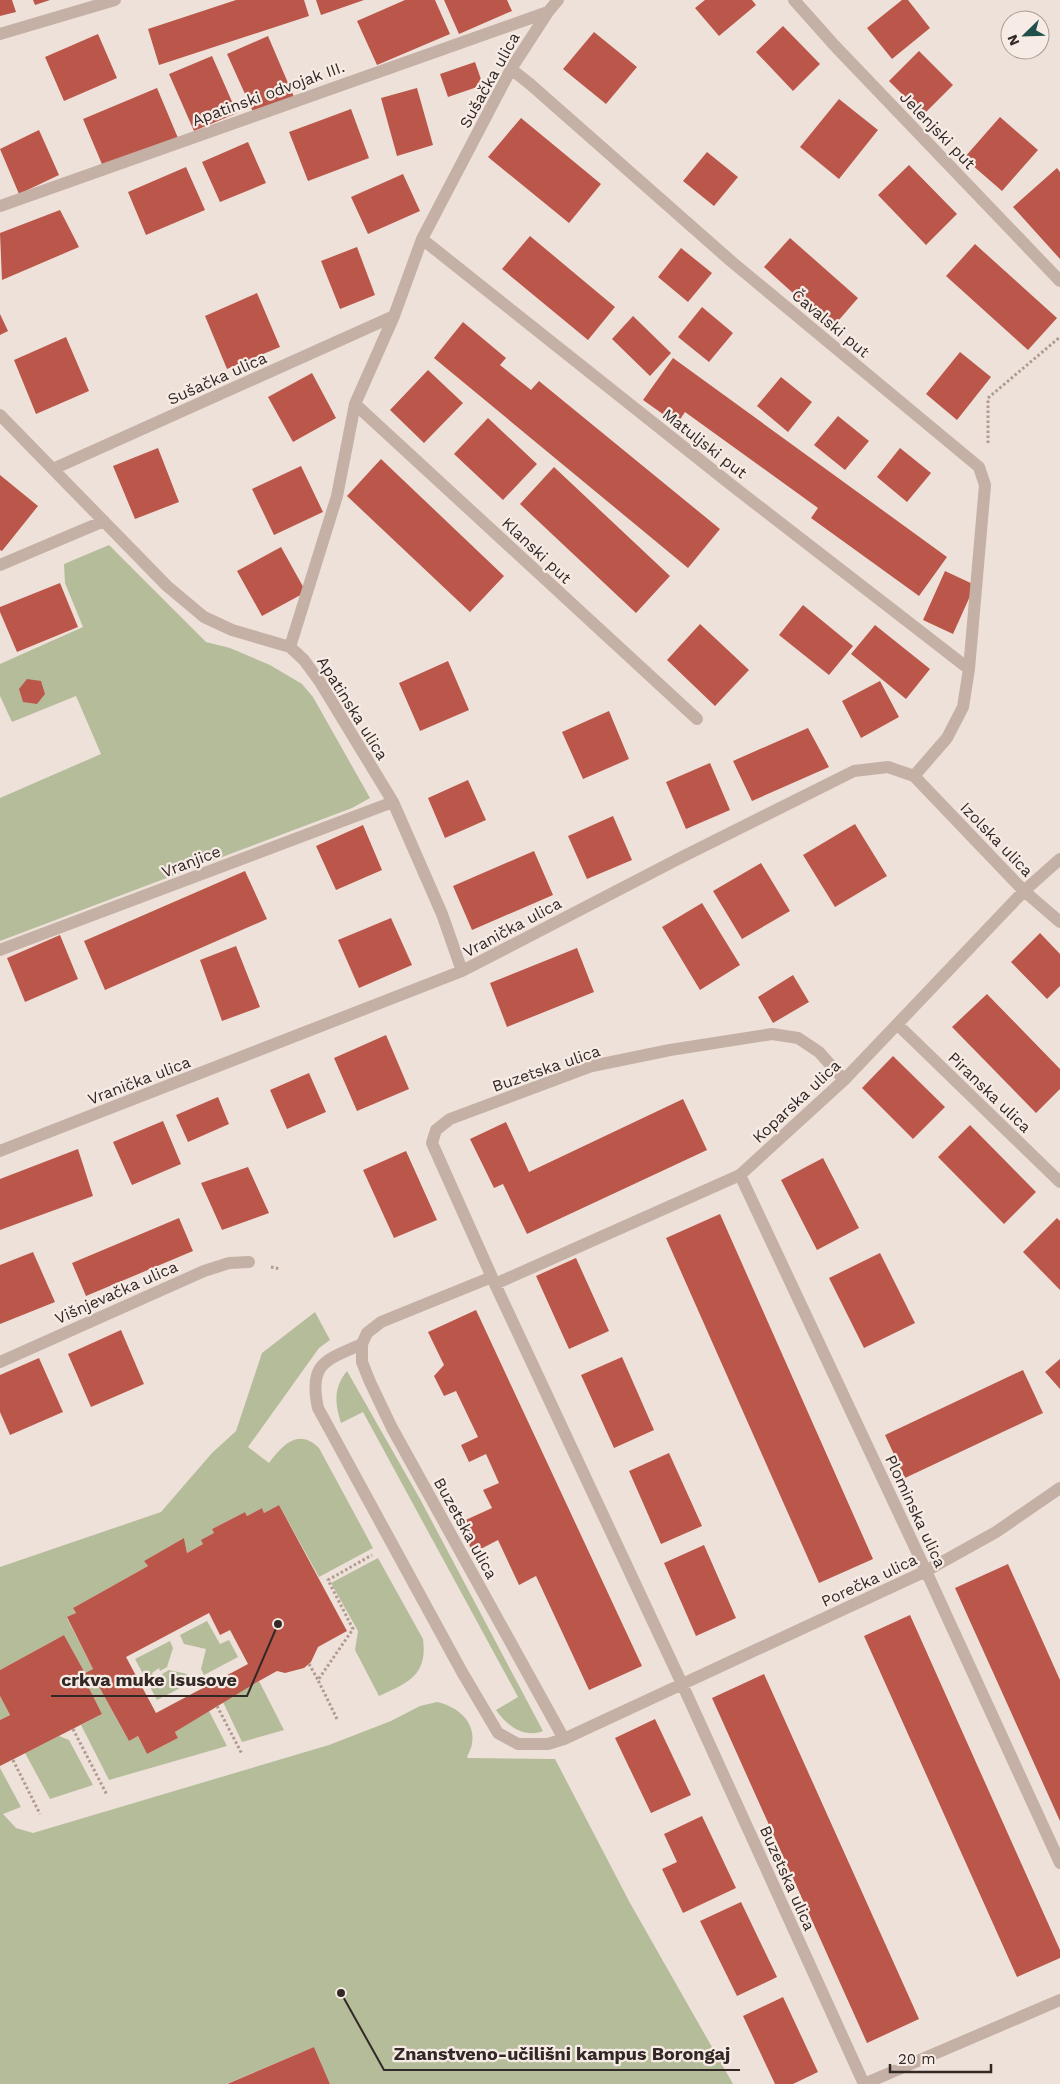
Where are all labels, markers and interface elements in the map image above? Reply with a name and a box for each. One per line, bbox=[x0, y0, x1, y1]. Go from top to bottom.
north arrow bbox=[1000, 10, 1050, 60]
street label: Sušačka ulica bbox=[455, 29, 524, 131]
text: N bbox=[1004, 32, 1022, 48]
street label: Apatinski odvojak III. bbox=[189, 57, 347, 130]
street label: Jelenjski put bbox=[896, 88, 980, 173]
street label: Čavalski put bbox=[788, 285, 874, 362]
street label: Sušačka ulica bbox=[165, 348, 270, 409]
street label: Matuljski put bbox=[659, 405, 751, 482]
street label: Klanski put bbox=[498, 513, 576, 588]
street label: Apatinska ulica bbox=[313, 653, 392, 764]
street label: Izolska ulica bbox=[956, 798, 1037, 881]
street label: Vranjice bbox=[159, 842, 223, 881]
street label: Vranička ulica bbox=[460, 894, 565, 961]
street label: Buzetska ulica bbox=[490, 1041, 603, 1096]
street label: Piranska ulica bbox=[944, 1048, 1035, 1137]
street label: Vranička ulica bbox=[85, 1052, 193, 1109]
street label: Koparska ulica bbox=[748, 1056, 844, 1147]
street label: Višnjevačka ulica bbox=[52, 1257, 181, 1328]
street label: Plominska ulica bbox=[881, 1452, 950, 1571]
street label: Buzetska ulica bbox=[430, 1474, 501, 1582]
street label: Porečka ulica bbox=[818, 1550, 920, 1611]
callout: crkva muke Isusove bbox=[51, 1663, 247, 1696]
text: crkva muke Isusove bbox=[61, 1669, 237, 1690]
street label: Buzetska ulica bbox=[756, 1823, 819, 1934]
callout: Znanstveno-učilišni kampus Borongaj bbox=[384, 2037, 740, 2070]
scale bar bbox=[890, 2042, 991, 2074]
text: Znanstveno-učilišni kampus Borongaj bbox=[394, 2043, 730, 2064]
text: 20 m bbox=[898, 2050, 936, 2068]

